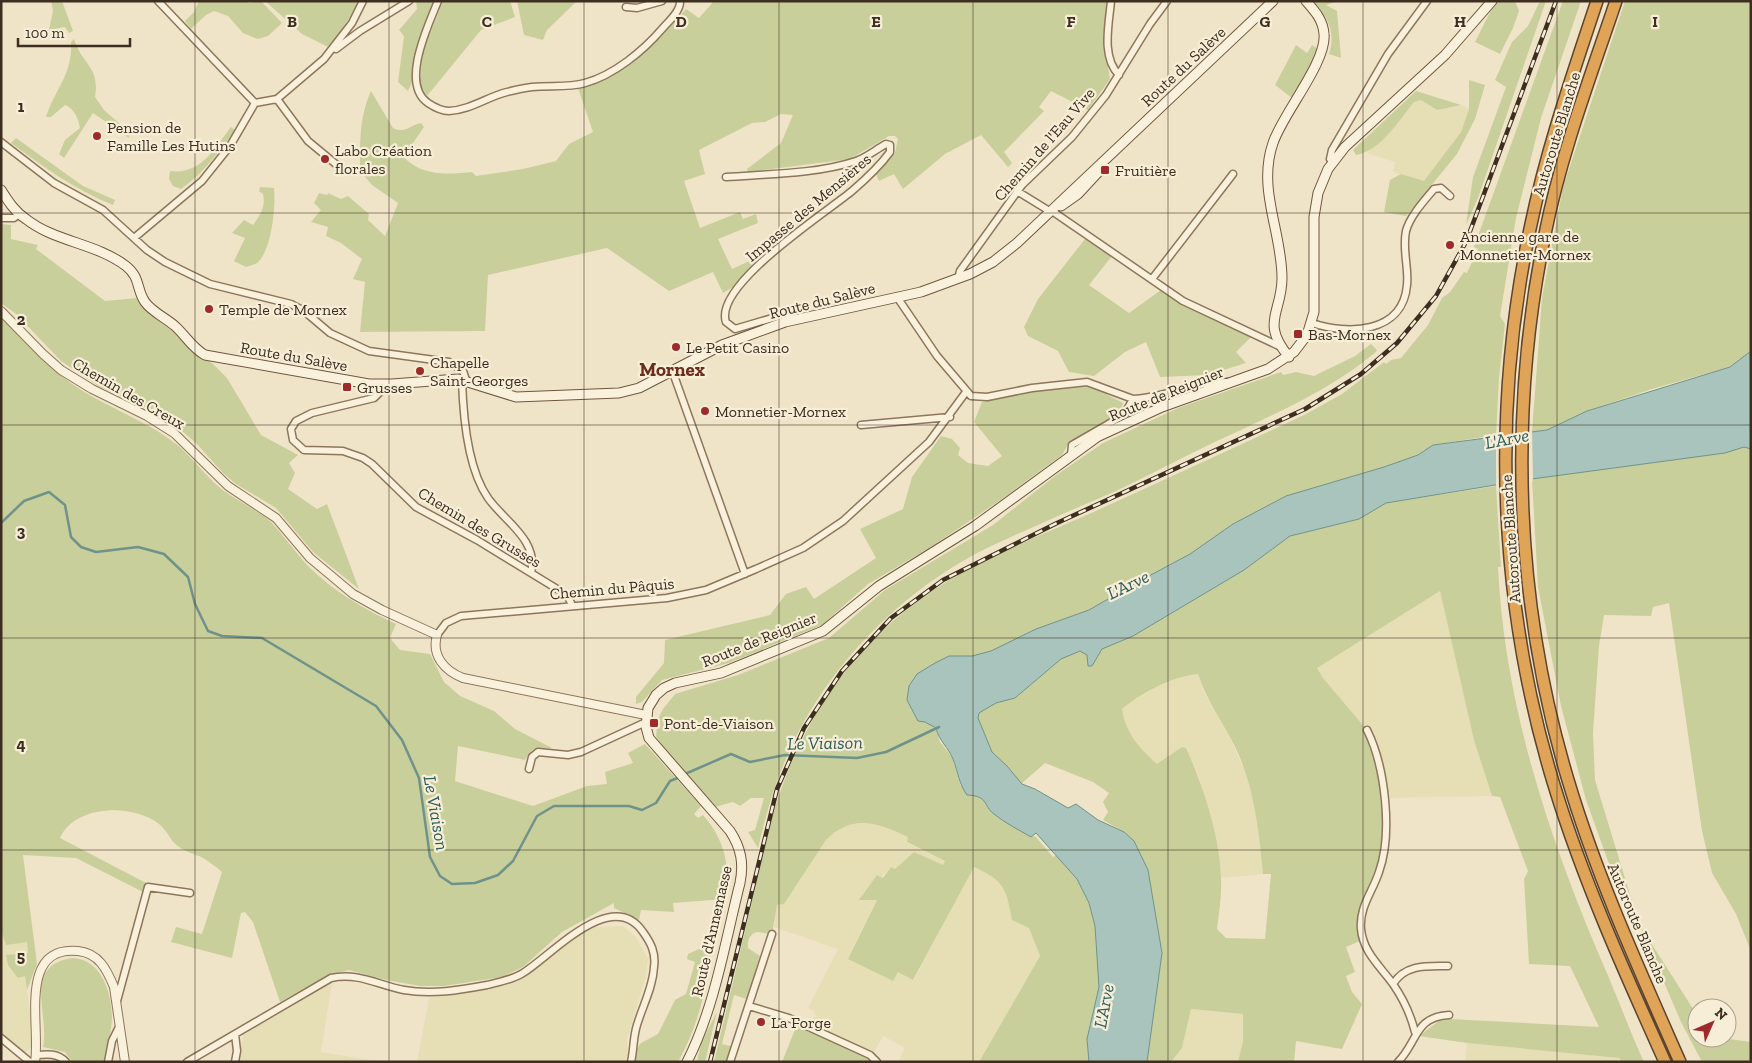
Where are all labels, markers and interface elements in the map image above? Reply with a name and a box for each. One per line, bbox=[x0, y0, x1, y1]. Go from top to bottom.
text: B bbox=[287, 12, 297, 31]
text: C bbox=[482, 12, 492, 31]
text: D bbox=[675, 12, 687, 31]
text: E bbox=[871, 12, 881, 31]
text: F bbox=[1066, 12, 1076, 31]
text: G bbox=[1260, 12, 1271, 31]
text: H bbox=[1454, 12, 1466, 31]
text: I bbox=[1652, 12, 1658, 31]
scale bar bbox=[18, 15, 130, 47]
street label: Route du Salève bbox=[1137, 22, 1229, 110]
text: 100 m bbox=[25, 24, 64, 42]
street label: Autoroute Blanche bbox=[1529, 70, 1584, 199]
street label: Chemin de l'Eau Vive bbox=[990, 84, 1099, 205]
text: 1 bbox=[18, 97, 25, 116]
place label: Pension de Famille Les Hutins bbox=[107, 118, 236, 155]
marker: Pension de Famille Les Hutins bbox=[91, 130, 103, 142]
place label: Labo Création florales bbox=[335, 141, 433, 178]
street label: Impasse des Mensières bbox=[742, 149, 875, 266]
marker: Labo Création florales bbox=[319, 153, 331, 165]
place label: Fruitière bbox=[1115, 161, 1176, 180]
marker: Fruitière bbox=[1099, 164, 1111, 176]
place label: Ancienne gare de Monnetier-Mornex bbox=[1460, 227, 1591, 264]
marker: Ancienne gare de Monnetier-Mornex bbox=[1444, 239, 1456, 251]
street label: Route du Salève bbox=[767, 278, 877, 323]
place label: Temple de Mornex bbox=[219, 300, 347, 319]
marker: Temple de Mornex bbox=[203, 303, 215, 315]
text: 2 bbox=[17, 310, 26, 329]
place label: Bas-Mornex bbox=[1308, 325, 1391, 344]
marker: Bas-Mornex bbox=[1292, 328, 1304, 340]
street label: Route du Salève bbox=[239, 338, 349, 375]
place label: Le Petit Casino bbox=[686, 338, 789, 357]
marker: Le Petit Casino bbox=[670, 341, 682, 353]
place label: Chapelle Saint-Georges bbox=[430, 353, 528, 390]
street label: Chemin des Creux bbox=[69, 354, 188, 433]
district label: Mornex bbox=[639, 358, 705, 381]
street label: Route de Reignier bbox=[1106, 362, 1227, 425]
marker: Chapelle Saint-Georges bbox=[414, 365, 426, 377]
place label: Grusses bbox=[357, 378, 412, 397]
marker: Grusses bbox=[341, 381, 353, 393]
place label: Monnetier-Mornex bbox=[715, 402, 846, 421]
marker: Monnetier-Mornex bbox=[699, 405, 711, 417]
water label: L'Arve bbox=[1483, 424, 1531, 454]
street label: Autoroute Blanche bbox=[1497, 474, 1524, 604]
street label: Chemin des Grusses bbox=[415, 483, 545, 572]
text: 3 bbox=[17, 522, 26, 541]
water label: L'Arve bbox=[1103, 565, 1153, 605]
street label: Chemin du Pâquis bbox=[549, 574, 675, 603]
street label: Route de Reignier bbox=[699, 608, 820, 671]
place label: Pont-de-Viaison bbox=[664, 714, 775, 733]
marker: Pont-de-Viaison bbox=[648, 717, 660, 729]
water label: Le Viaison bbox=[787, 731, 863, 755]
text: 4 bbox=[16, 735, 26, 754]
water label: Le Viaison bbox=[419, 774, 453, 852]
street label: Autoroute Blanche bbox=[1604, 860, 1671, 986]
street label: Route d'Annemasse bbox=[687, 864, 736, 998]
text: 5 bbox=[17, 947, 25, 966]
water label: L'Arve bbox=[1089, 982, 1119, 1030]
north arrow bbox=[1687, 998, 1737, 1048]
text: N bbox=[1711, 1004, 1731, 1024]
place label: La Forge bbox=[771, 1013, 831, 1032]
marker: La Forge bbox=[755, 1016, 767, 1028]

